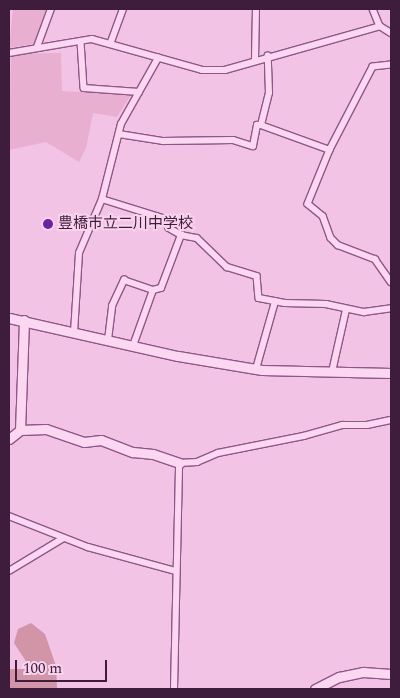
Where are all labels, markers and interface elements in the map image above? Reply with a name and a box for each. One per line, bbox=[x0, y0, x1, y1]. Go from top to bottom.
place label: 豊橋市立二川中学校 bbox=[58, 215, 193, 233]
marker: 豊橋市立二川中学校 bbox=[42, 218, 54, 230]
scale bar bbox=[18, 650, 110, 682]
text: 100 m bbox=[23, 657, 62, 680]

